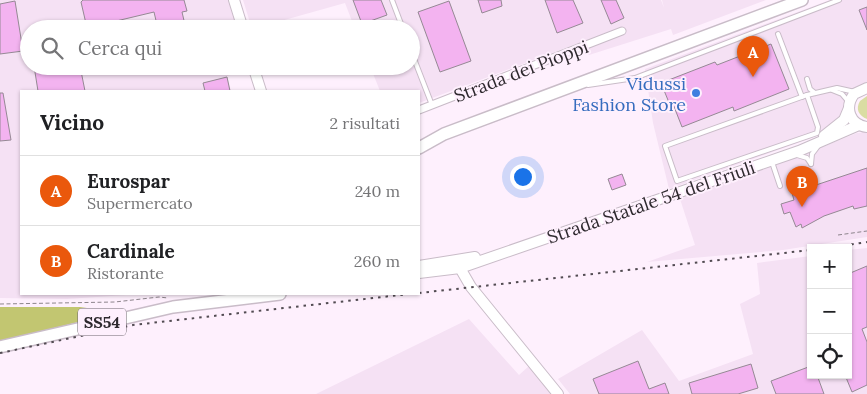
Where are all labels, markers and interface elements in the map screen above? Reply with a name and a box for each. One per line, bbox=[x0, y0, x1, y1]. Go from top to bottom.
search box bbox=[20, 20, 420, 75]
icon: search bbox=[38, 34, 66, 62]
street label: Strada dei Pioppi bbox=[450, 35, 592, 107]
text: Cerca qui bbox=[78, 36, 162, 60]
pin: A bbox=[737, 36, 769, 77]
place label: Vidussi Fashion Store bbox=[572, 72, 686, 116]
marker: Vidussi Fashion Store bbox=[690, 87, 702, 99]
text: Vicino bbox=[40, 109, 104, 136]
text: 2 risultati bbox=[329, 113, 400, 133]
street label: Strada Statale 54 del Friuli bbox=[544, 156, 758, 248]
your location bbox=[510, 164, 536, 190]
pin: B bbox=[786, 166, 818, 207]
text: Eurospar bbox=[87, 169, 170, 193]
text: A bbox=[51, 181, 61, 201]
text: 240 m bbox=[355, 181, 400, 201]
text: Supermercato bbox=[87, 193, 193, 213]
text: Cardinale bbox=[87, 239, 175, 263]
map controls bbox=[807, 244, 852, 379]
button: + bbox=[807, 244, 852, 289]
text: B bbox=[51, 251, 61, 271]
text: 260 m bbox=[354, 251, 400, 271]
text: Ristorante bbox=[87, 263, 164, 283]
button: − bbox=[807, 289, 852, 334]
road number: SS54 bbox=[78, 308, 126, 336]
button: locate bbox=[807, 334, 852, 379]

